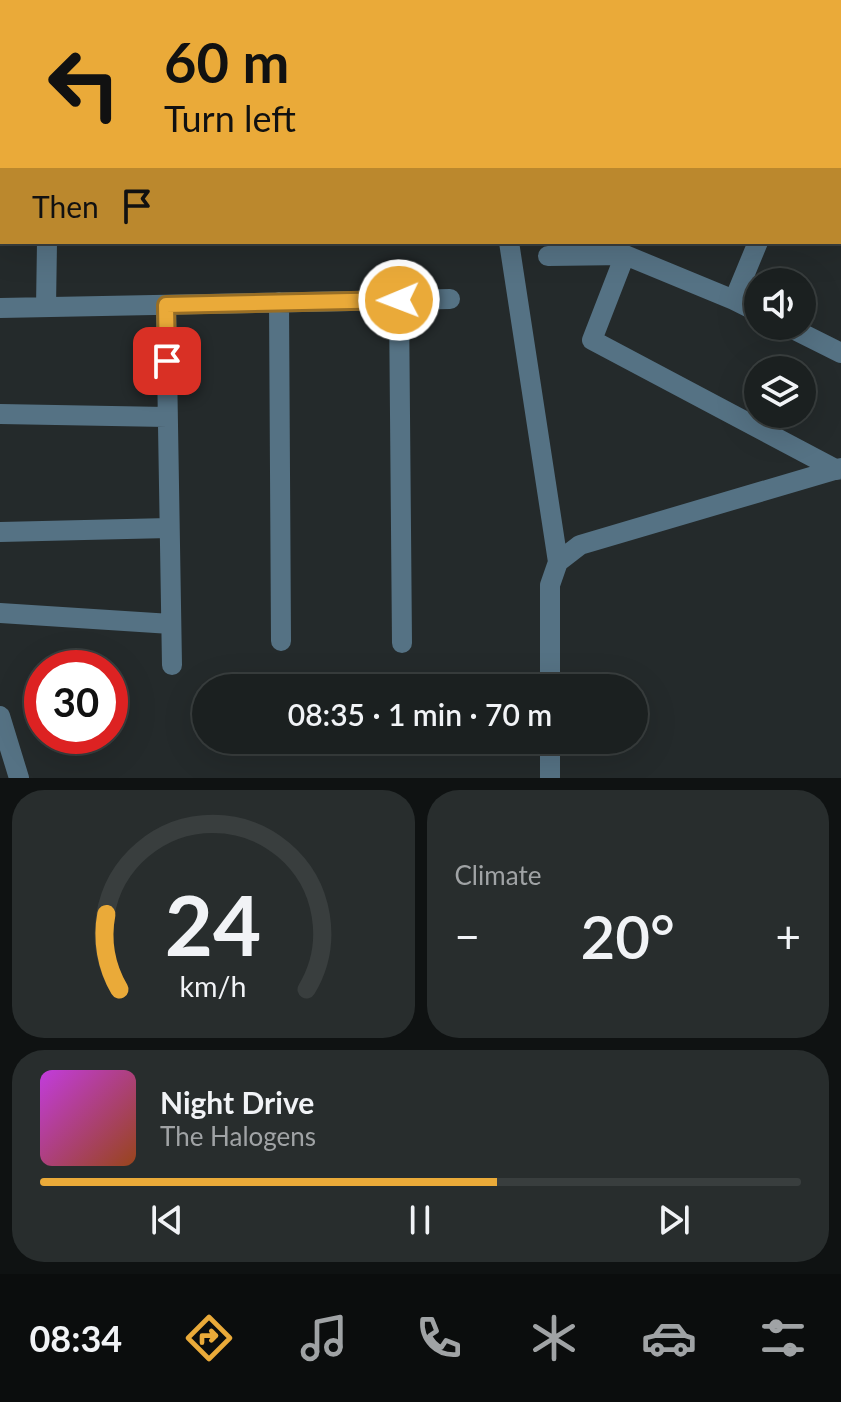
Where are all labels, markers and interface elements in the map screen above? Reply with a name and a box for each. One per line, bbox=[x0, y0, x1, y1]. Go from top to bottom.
text: 60 m bbox=[164, 28, 289, 95]
icon: left bbox=[32, 32, 136, 136]
text: Turn left bbox=[164, 96, 296, 140]
icon: arrive bbox=[115, 184, 159, 228]
text: Then bbox=[32, 188, 99, 224]
position arrow bbox=[357, 258, 441, 342]
map controls bbox=[744, 268, 816, 428]
button: sound bbox=[744, 268, 816, 340]
pin bbox=[133, 327, 201, 395]
icon: arrive bbox=[145, 339, 189, 383]
button: layers bbox=[744, 356, 816, 428]
speed limit sign: 30 bbox=[24, 650, 128, 754]
text: 08:35 · 1 min · 70 m bbox=[288, 696, 552, 732]
text: Climate bbox=[455, 859, 541, 891]
text: 24 bbox=[165, 874, 262, 974]
text: 20° bbox=[581, 900, 675, 972]
text: − bbox=[455, 910, 480, 962]
text: + bbox=[775, 910, 801, 962]
text: km/h bbox=[180, 969, 247, 1003]
text: Night Drive bbox=[160, 1084, 314, 1120]
text: The Halogens bbox=[160, 1120, 316, 1152]
icon: previous bbox=[145, 1198, 189, 1242]
icon: pause bbox=[398, 1198, 442, 1242]
icon: next bbox=[652, 1198, 696, 1242]
icon: directions bbox=[181, 1310, 237, 1366]
icon: music bbox=[296, 1310, 352, 1366]
icon: phone bbox=[411, 1310, 467, 1366]
icon: climate bbox=[526, 1310, 582, 1366]
icon: car bbox=[641, 1310, 697, 1366]
icon: filters bbox=[755, 1310, 811, 1366]
text: 08:34 bbox=[29, 1316, 122, 1360]

